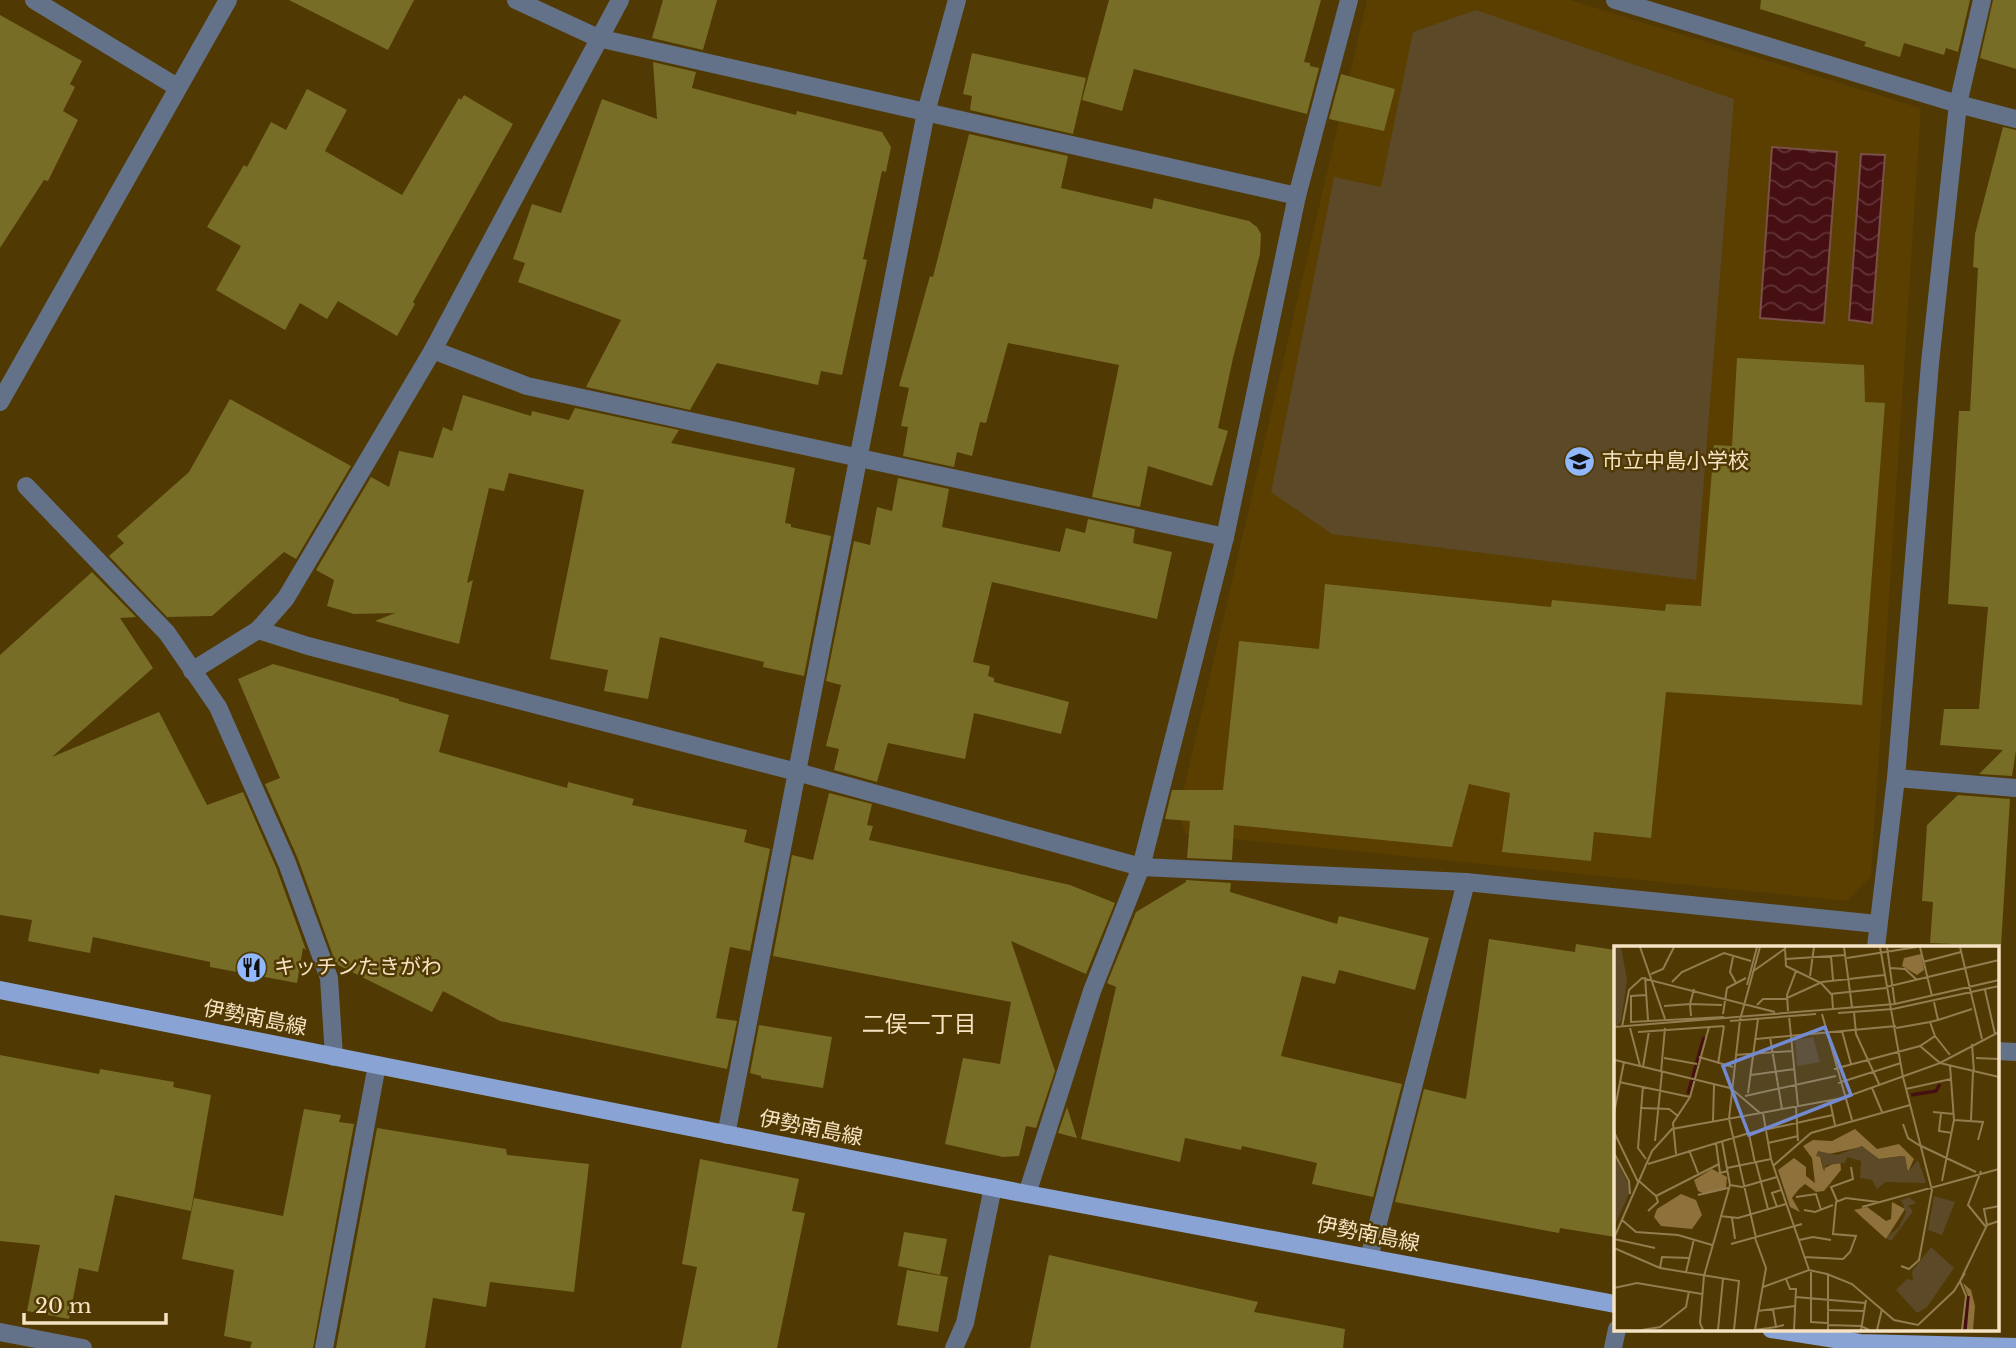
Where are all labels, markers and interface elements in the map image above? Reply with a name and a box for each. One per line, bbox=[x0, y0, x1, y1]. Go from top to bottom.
school or university icon: 市立中島小学校 bbox=[1562, 444, 1596, 478]
place label: 市立中島小学校 bbox=[1602, 448, 1749, 474]
inset map bbox=[1614, 946, 1998, 1330]
restaurant icon: キッチンたきがわ bbox=[234, 950, 268, 984]
place label: キッチンたきがわ bbox=[274, 954, 442, 980]
street label: 伊勢南島線 bbox=[201, 995, 309, 1041]
district label: 二俣一丁目 bbox=[862, 1010, 977, 1038]
street label: 伊勢南島線 bbox=[757, 1105, 865, 1151]
street label: 伊勢南島線 bbox=[1314, 1211, 1422, 1257]
scale bar bbox=[24, 1282, 166, 1326]
text: 20 m bbox=[35, 1293, 92, 1319]

